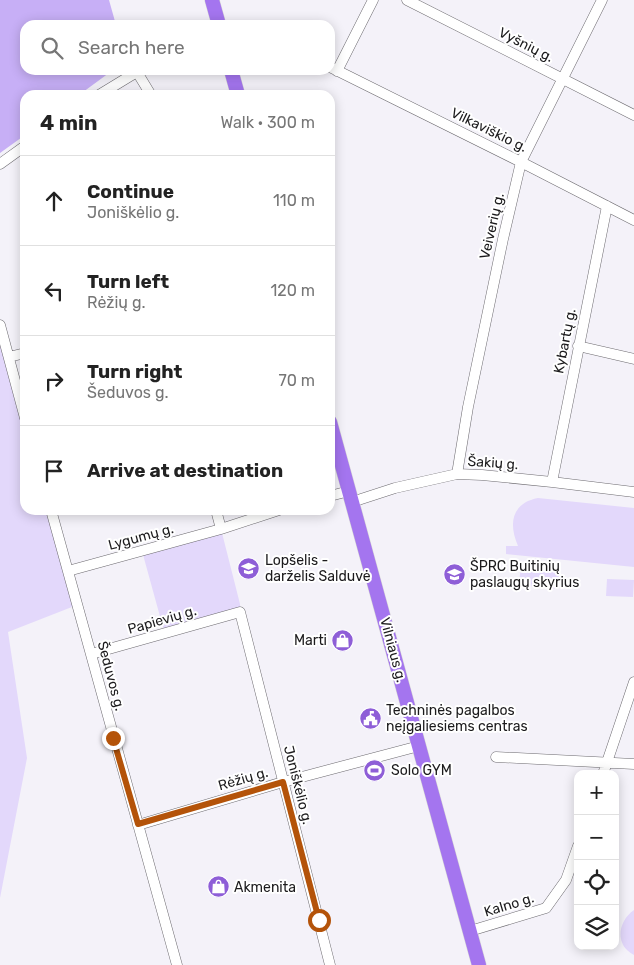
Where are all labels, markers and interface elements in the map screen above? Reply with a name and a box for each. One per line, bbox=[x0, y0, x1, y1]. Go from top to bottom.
search box bbox=[20, 20, 335, 75]
street label: Vyšnių g. bbox=[496, 24, 556, 66]
icon: search bbox=[38, 34, 66, 62]
text: Search here bbox=[78, 36, 185, 59]
street label: Vilkaviškio g. bbox=[448, 104, 530, 156]
text: 4 min bbox=[40, 110, 98, 135]
text: Walk · 300 m bbox=[221, 113, 315, 132]
text: Continue bbox=[87, 180, 174, 203]
icon: ahead bbox=[40, 187, 68, 215]
text: 110 m bbox=[273, 191, 315, 210]
street label: Veiverių g. bbox=[476, 191, 508, 261]
text: Joniškėlio g. bbox=[87, 203, 179, 222]
text: Turn left bbox=[87, 270, 169, 293]
icon: left bbox=[40, 277, 68, 305]
text: 120 m bbox=[270, 281, 315, 300]
text: Rėžių g. bbox=[87, 293, 145, 312]
street label: Kybartų g. bbox=[550, 307, 580, 375]
text: Turn right bbox=[87, 360, 182, 383]
icon: right bbox=[40, 367, 68, 395]
text: 70 m bbox=[278, 371, 315, 390]
text: Šeduvos g. bbox=[87, 383, 168, 402]
street label: Šakių g. bbox=[467, 452, 519, 473]
icon: arrive bbox=[40, 457, 68, 485]
text: Arrive at destination bbox=[87, 459, 283, 482]
street label: Lygumų g. bbox=[106, 520, 176, 554]
place label: Lopšelis - darželis Salduvė bbox=[265, 552, 371, 585]
school or university icon: Lopšelis - darželis Salduvė bbox=[237, 556, 261, 580]
place label: ŠPRC Buitinių paslaugų skyrius bbox=[470, 557, 579, 591]
school or university icon: ŠPRC Buitinių paslaugų skyrius bbox=[442, 562, 466, 586]
street label: Papievių g. bbox=[126, 602, 198, 638]
street label: Vilniaus g. bbox=[376, 616, 410, 684]
shop icon: Marti bbox=[331, 628, 355, 652]
place label: Marti bbox=[294, 632, 327, 649]
street label: Šeduvos g. bbox=[94, 639, 129, 713]
place label: Techninės pagalbos neįgaliesiems centras bbox=[386, 702, 528, 735]
public building icon: Techninės pagalbos neįgaliesiems centras bbox=[358, 706, 382, 730]
route end bbox=[102, 727, 125, 750]
street label: Joniškėlio g. bbox=[280, 744, 316, 826]
sports icon: Solo GYM bbox=[363, 758, 387, 782]
place label: Solo GYM bbox=[391, 762, 452, 779]
street label: Rėžių g. bbox=[216, 764, 270, 794]
map controls bbox=[574, 770, 619, 950]
button: + bbox=[574, 770, 619, 815]
button: − bbox=[574, 815, 619, 860]
button: locate bbox=[574, 860, 619, 905]
shop icon: Akmenita bbox=[206, 875, 230, 899]
place label: Akmenita bbox=[234, 879, 296, 896]
street label: Kalno g. bbox=[482, 889, 536, 921]
button: layers bbox=[574, 905, 619, 950]
route start bbox=[308, 909, 331, 932]

